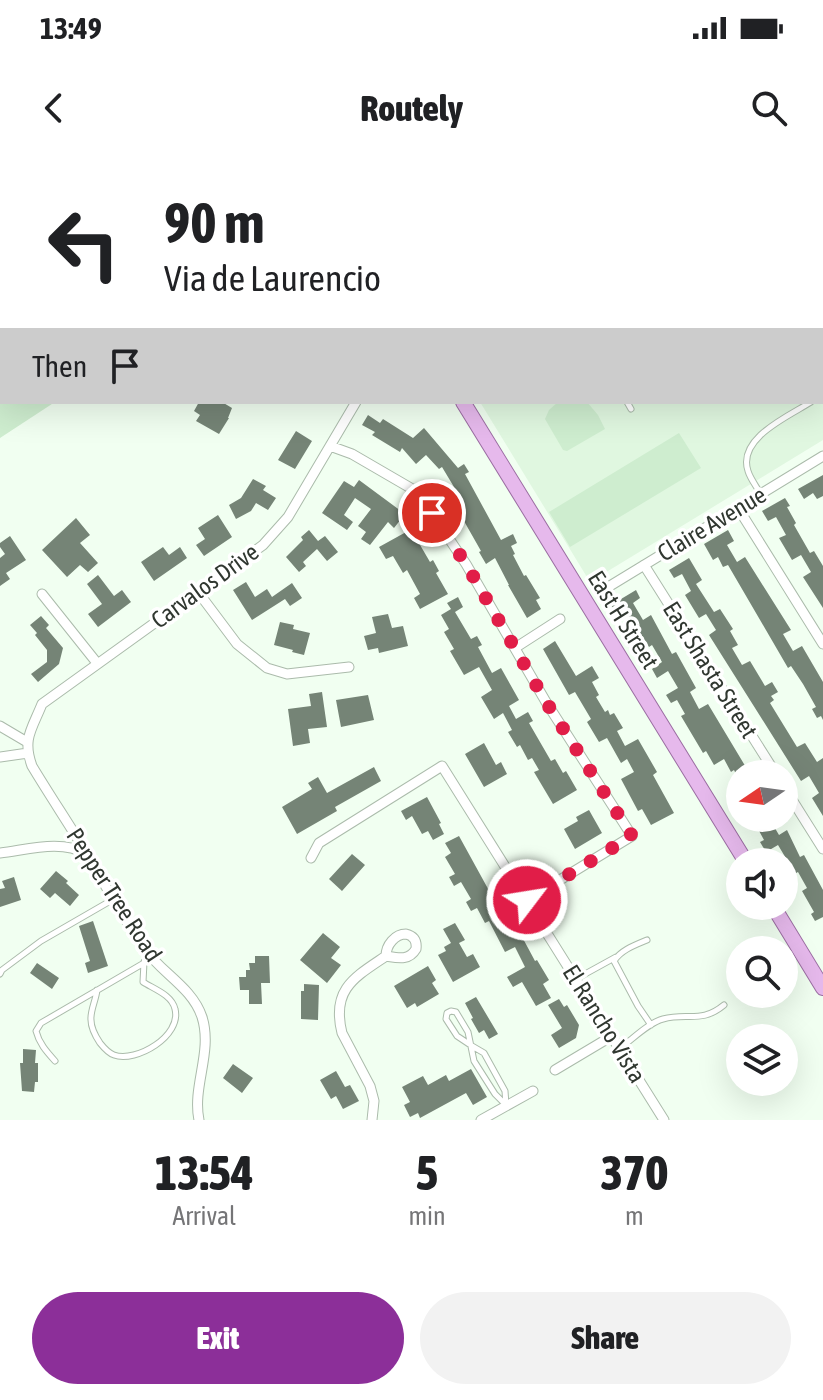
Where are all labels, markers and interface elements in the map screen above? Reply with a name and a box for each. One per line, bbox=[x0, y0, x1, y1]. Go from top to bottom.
text: 13:49 bbox=[40, 11, 102, 45]
icon: back bbox=[32, 86, 76, 130]
icon: search bbox=[747, 86, 791, 130]
text: Routely bbox=[360, 87, 463, 129]
text: 90 m bbox=[164, 191, 265, 255]
icon: left bbox=[32, 192, 136, 296]
text: Via de Laurencio bbox=[164, 257, 381, 299]
icon: arrive bbox=[103, 344, 147, 388]
text: Then bbox=[32, 349, 87, 383]
pin bbox=[398, 479, 466, 547]
street label: Claire Avenue bbox=[653, 481, 771, 566]
icon: arrive bbox=[410, 491, 454, 535]
street label: Carvalos Drive bbox=[146, 538, 263, 633]
street label: East H Street bbox=[583, 566, 664, 674]
street label: East Shasta Street bbox=[658, 597, 763, 743]
north arrow bbox=[726, 760, 798, 832]
map controls bbox=[726, 760, 798, 1096]
street label: Pepper Tree Road bbox=[61, 823, 168, 966]
button: sound bbox=[726, 848, 798, 920]
position arrow bbox=[485, 858, 569, 942]
button: search bbox=[726, 936, 798, 1008]
street label: El Rancho Vista bbox=[558, 960, 651, 1088]
button: layers bbox=[726, 1024, 798, 1096]
text: 13:54 bbox=[155, 1145, 254, 1200]
text: 5 bbox=[416, 1145, 438, 1200]
text: 370 bbox=[601, 1145, 668, 1200]
text: Arrival bbox=[172, 1201, 236, 1231]
text: min bbox=[408, 1201, 446, 1231]
text: m bbox=[625, 1201, 644, 1231]
button: Exit bbox=[32, 1292, 404, 1384]
button: Share bbox=[420, 1292, 791, 1384]

